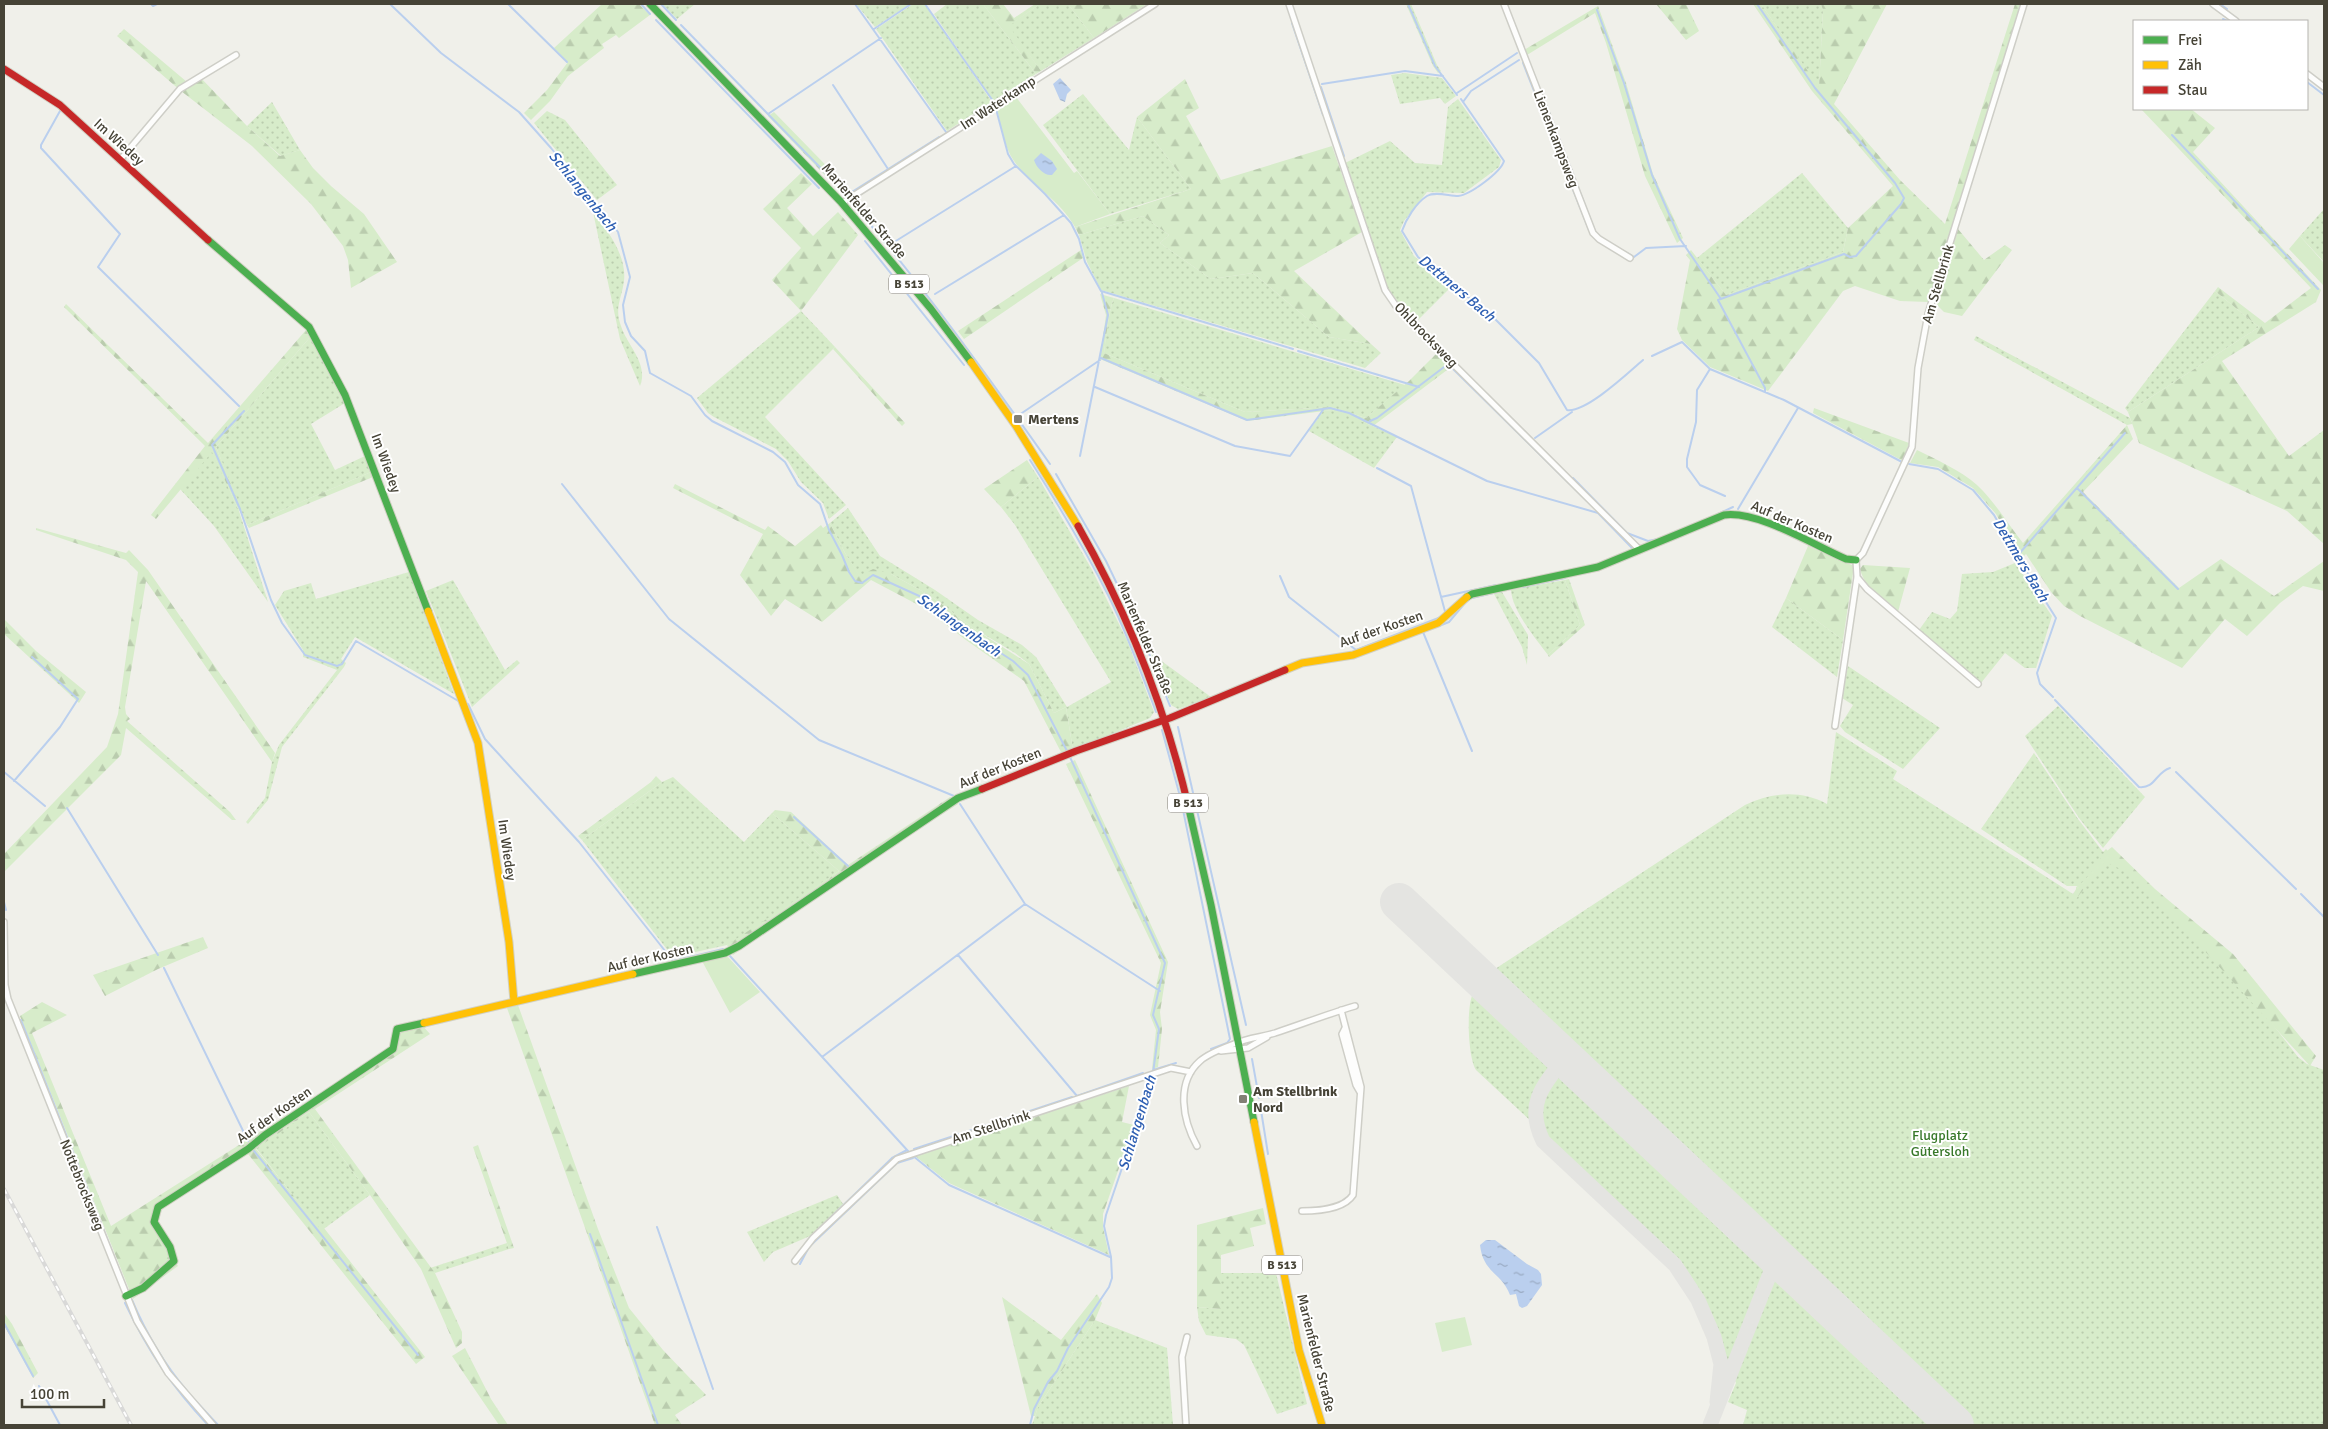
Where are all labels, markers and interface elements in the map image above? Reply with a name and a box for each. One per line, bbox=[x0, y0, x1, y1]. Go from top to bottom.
legend bbox=[2133, 20, 2308, 110]
text: Frei bbox=[2178, 31, 2202, 49]
text: Zäh bbox=[2178, 56, 2202, 74]
street label: Im Waterkamp bbox=[957, 72, 1039, 134]
text: Stau bbox=[2178, 81, 2207, 99]
street label: Lienenkampsweg bbox=[1530, 88, 1582, 190]
street label: Im Wiedey bbox=[90, 115, 148, 169]
water label: Schlangenbach bbox=[545, 147, 621, 235]
street label: Marienfelder Straße bbox=[818, 160, 910, 262]
street label: Am Stellbrink bbox=[1919, 242, 1957, 326]
water label: Dettmers Bach bbox=[1415, 251, 1500, 326]
road number: B 513 bbox=[889, 274, 929, 294]
street label: Ohlbrocksweg bbox=[1391, 299, 1461, 371]
place label: Mertens bbox=[1028, 411, 1079, 428]
marker: Mertens bbox=[1012, 413, 1024, 425]
street label: Im Wiedey bbox=[367, 431, 405, 495]
street label: Auf der Kosten bbox=[1748, 497, 1836, 547]
water label: Dettmers Bach bbox=[1989, 515, 2053, 606]
street label: Marienfelder Straße bbox=[1114, 579, 1176, 697]
water label: Schlangenbach bbox=[914, 589, 1005, 661]
street label: Auf der Kosten bbox=[1337, 607, 1425, 651]
street label: Auf der Kosten bbox=[956, 744, 1044, 792]
road number: B 513 bbox=[1168, 794, 1208, 812]
street label: Im Wiedey bbox=[494, 818, 520, 882]
street label: Auf der Kosten bbox=[605, 940, 695, 976]
water label: Schlangenbach bbox=[1114, 1073, 1160, 1173]
street label: Auf der Kosten bbox=[233, 1083, 315, 1147]
place label: Am Stellbrink Nord bbox=[1253, 1083, 1338, 1116]
marker: Am Stellbrink Nord bbox=[1237, 1093, 1249, 1105]
street label: Am Stellbrink bbox=[950, 1106, 1032, 1148]
park label: Flugplatz Gütersloh bbox=[1911, 1127, 1969, 1160]
street label: Nottebrocksweg bbox=[56, 1137, 108, 1233]
road number: B 513 bbox=[1262, 1256, 1302, 1274]
street label: Marienfelder Straße bbox=[1293, 1292, 1339, 1414]
scale bar bbox=[22, 1376, 105, 1408]
text: 100 m bbox=[30, 1385, 70, 1403]

